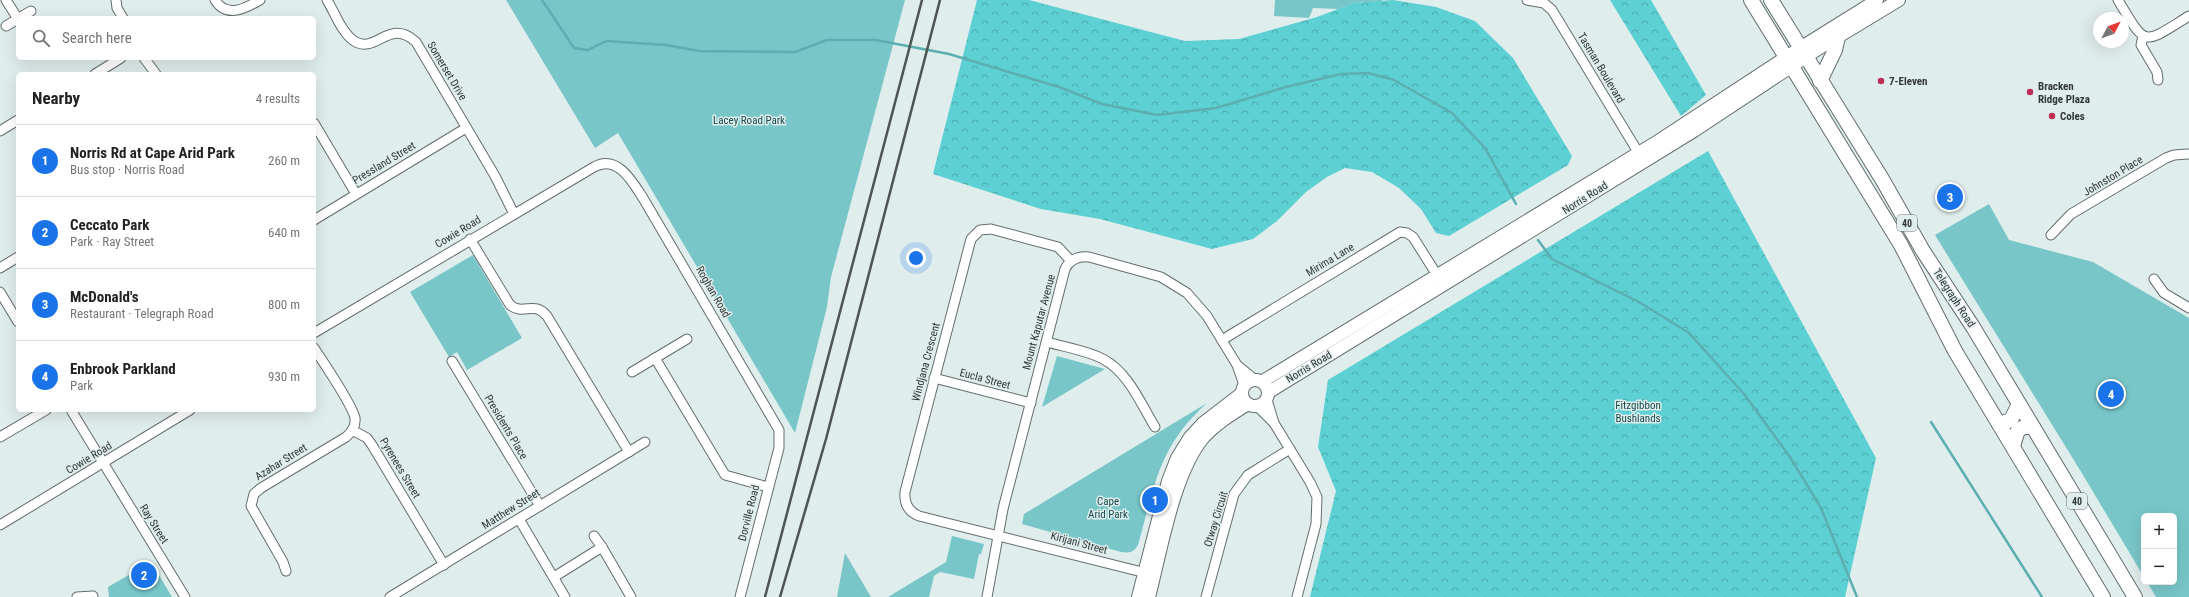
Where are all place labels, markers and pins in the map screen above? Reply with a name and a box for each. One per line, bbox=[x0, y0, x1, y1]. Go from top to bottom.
place label: 7-Eleven bbox=[1889, 75, 1927, 88]
marker: 7-Eleven bbox=[1876, 76, 1886, 86]
place label: Bracken Ridge Plaza bbox=[2038, 80, 2090, 106]
marker: Bracken Ridge Plaza bbox=[2025, 87, 2035, 97]
place label: Coles bbox=[2060, 110, 2085, 123]
marker: Coles bbox=[2047, 111, 2057, 121]
pin: 3 bbox=[1937, 182, 1963, 212]
pin: 4 bbox=[2098, 379, 2124, 409]
pin: 1 bbox=[1142, 485, 1168, 515]
pin: 2 bbox=[131, 560, 157, 590]

